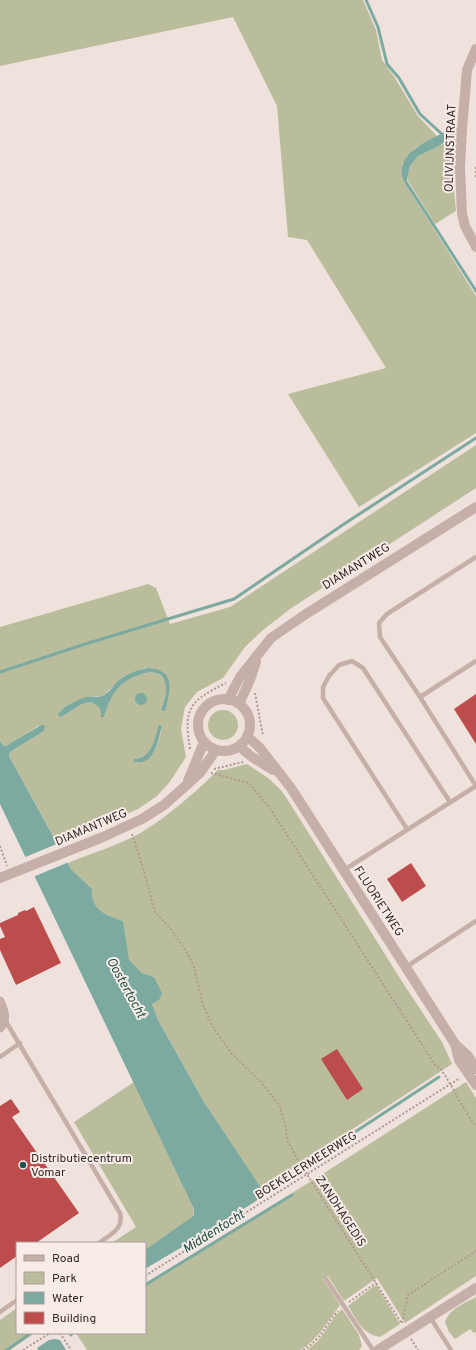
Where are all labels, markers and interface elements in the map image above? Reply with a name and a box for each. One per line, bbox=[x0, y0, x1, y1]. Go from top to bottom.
street label: OLIVIJNSTRAAT bbox=[441, 104, 461, 193]
street label: DIAMANTWEG bbox=[320, 540, 393, 594]
street label: DIAMANTWEG bbox=[53, 806, 130, 850]
street label: FLUORIETWEG bbox=[349, 863, 407, 940]
water label: Oostertocht bbox=[102, 955, 149, 1022]
street label: BOEKELERMEERWEG bbox=[253, 1128, 360, 1204]
place label: Distributiecentrum Vomar bbox=[31, 1151, 132, 1181]
marker: Distributiecentrum Vomar bbox=[18, 1160, 28, 1170]
street label: ZANDHAGEDIS bbox=[311, 1173, 369, 1250]
water label: Middentocht bbox=[180, 1207, 249, 1258]
legend bbox=[16, 1242, 146, 1334]
text: Road bbox=[52, 1251, 80, 1267]
text: Park bbox=[52, 1271, 77, 1287]
text: Water bbox=[52, 1291, 84, 1307]
text: Building bbox=[52, 1311, 96, 1327]

